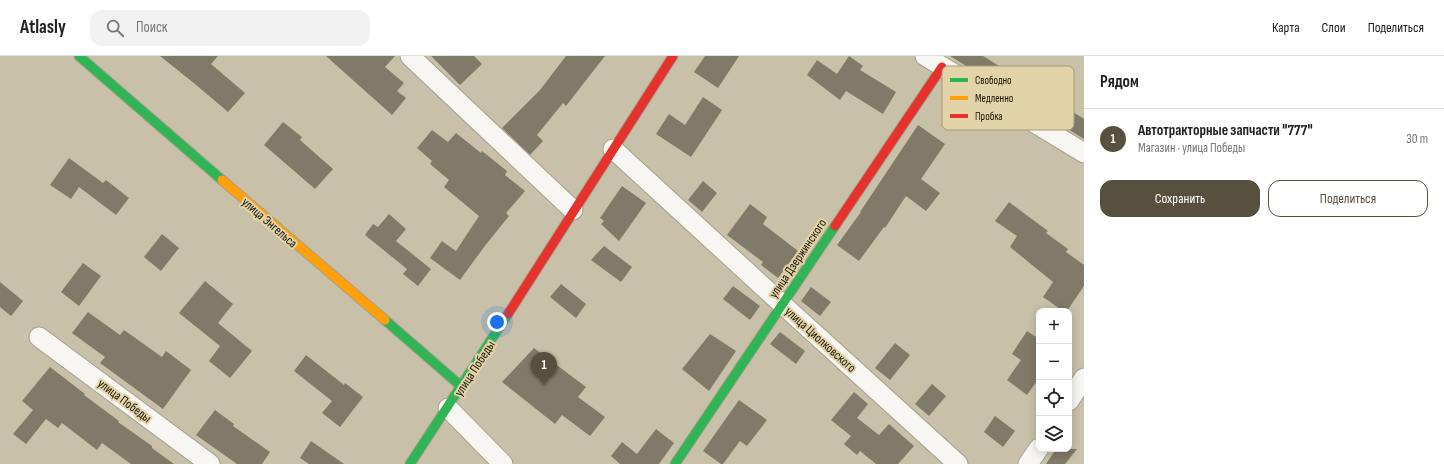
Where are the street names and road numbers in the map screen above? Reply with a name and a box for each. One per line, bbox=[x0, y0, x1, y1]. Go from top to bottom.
street label: улица Энгельса bbox=[238, 194, 300, 251]
street label: улица Дзержинского bbox=[765, 216, 830, 301]
street label: улица Циолковского bbox=[781, 304, 859, 376]
street label: улица Победы bbox=[451, 338, 499, 399]
street label: улица Победы bbox=[94, 375, 154, 426]

